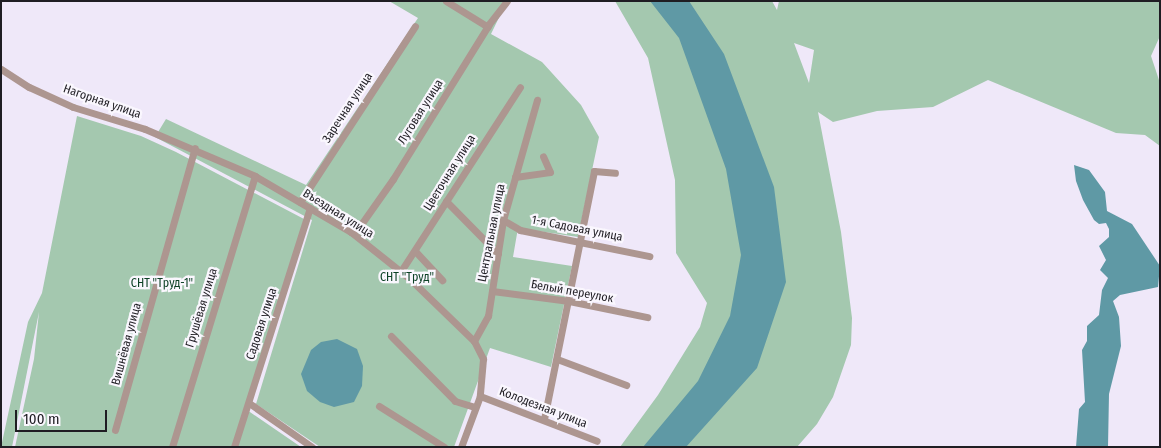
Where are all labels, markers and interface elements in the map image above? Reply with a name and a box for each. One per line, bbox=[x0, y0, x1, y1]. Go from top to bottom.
street label: Заречная улица bbox=[320, 70, 376, 146]
street label: Луговая улица bbox=[395, 77, 447, 147]
street label: Нагорная улица bbox=[61, 82, 143, 122]
street label: Цветочная улица bbox=[421, 132, 479, 214]
street label: Центральная улица bbox=[475, 183, 509, 283]
street label: Въездная улица bbox=[300, 186, 376, 242]
street label: 1-я Садовая улица bbox=[530, 213, 624, 245]
street label: Грушёвая улица bbox=[183, 267, 221, 349]
park label: СНТ "Труд" bbox=[380, 271, 434, 285]
park label: СНТ "Труд-1" bbox=[131, 277, 193, 291]
street label: Белый переулок bbox=[530, 278, 614, 306]
street label: Садовая улица bbox=[244, 286, 280, 362]
street label: Вишнёвая улица bbox=[109, 301, 145, 387]
street label: Колодезная улица bbox=[497, 385, 589, 431]
scale bar bbox=[18, 400, 110, 432]
text: 100 m bbox=[23, 410, 60, 428]

